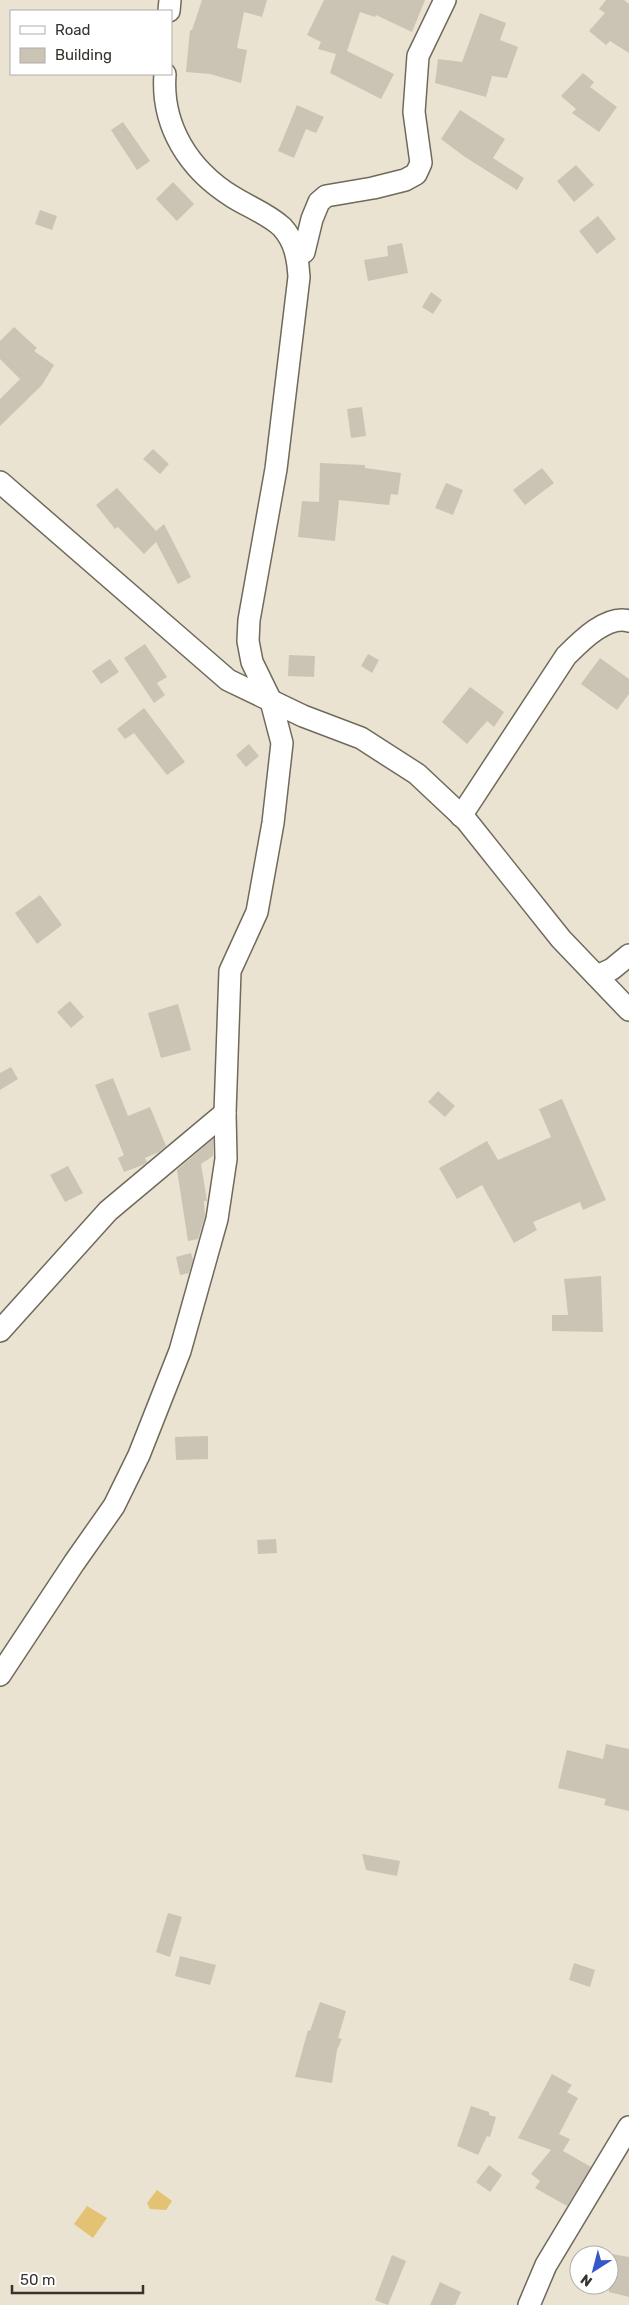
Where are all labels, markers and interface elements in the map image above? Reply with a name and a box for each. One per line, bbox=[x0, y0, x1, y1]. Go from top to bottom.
legend bbox=[10, 10, 172, 75]
text: Road bbox=[55, 21, 91, 39]
text: Building bbox=[55, 46, 112, 64]
north arrow bbox=[569, 2245, 619, 2295]
scale bar bbox=[12, 2262, 144, 2294]
text: N bbox=[578, 2270, 596, 2290]
text: 50 m bbox=[20, 2271, 55, 2289]

